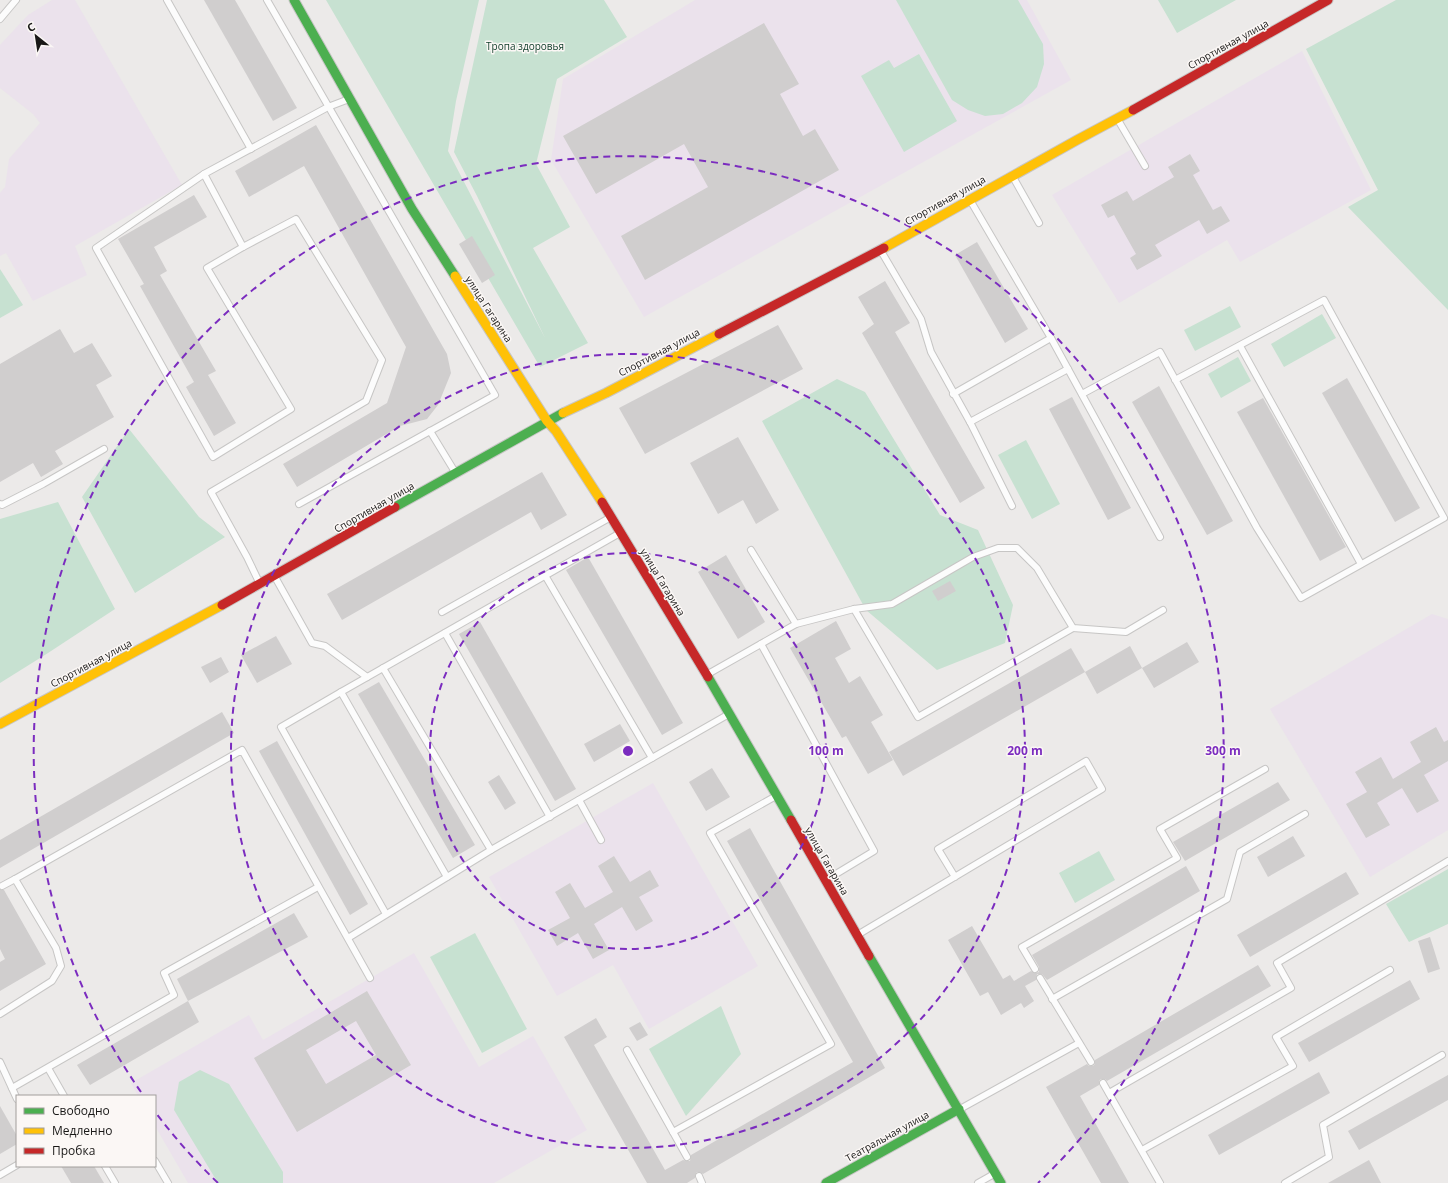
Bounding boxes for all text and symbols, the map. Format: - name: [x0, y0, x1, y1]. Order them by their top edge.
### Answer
- north arrow: [16, 16, 56, 56]
- street label: Спортивная улица: [1185, 16, 1271, 72]
- text: С: [24, 19, 38, 35]
- park label: Тропа здоровья: [486, 39, 564, 53]
- street label: Спортивная улица: [902, 172, 988, 228]
- street label: улица Гагарина: [462, 273, 516, 345]
- street label: Спортивная улица: [616, 325, 702, 379]
- street label: Спортивная улица: [331, 478, 417, 536]
- street label: улица Гагарина: [637, 546, 689, 618]
- street label: Спортивная улица: [48, 636, 134, 690]
- text: 100 m: [808, 742, 844, 759]
- text: 200 m: [1007, 742, 1043, 759]
- text: 300 m: [1205, 742, 1241, 759]
- centre of rings: [621, 744, 635, 758]
- street label: улица Гагарина: [802, 824, 852, 898]
- legend: [16, 1095, 156, 1167]
- text: Свободно: [52, 1102, 110, 1119]
- street label: Театральная улица: [843, 1107, 931, 1165]
- text: Медленно: [52, 1122, 112, 1139]
- text: Пробка: [52, 1142, 95, 1159]

